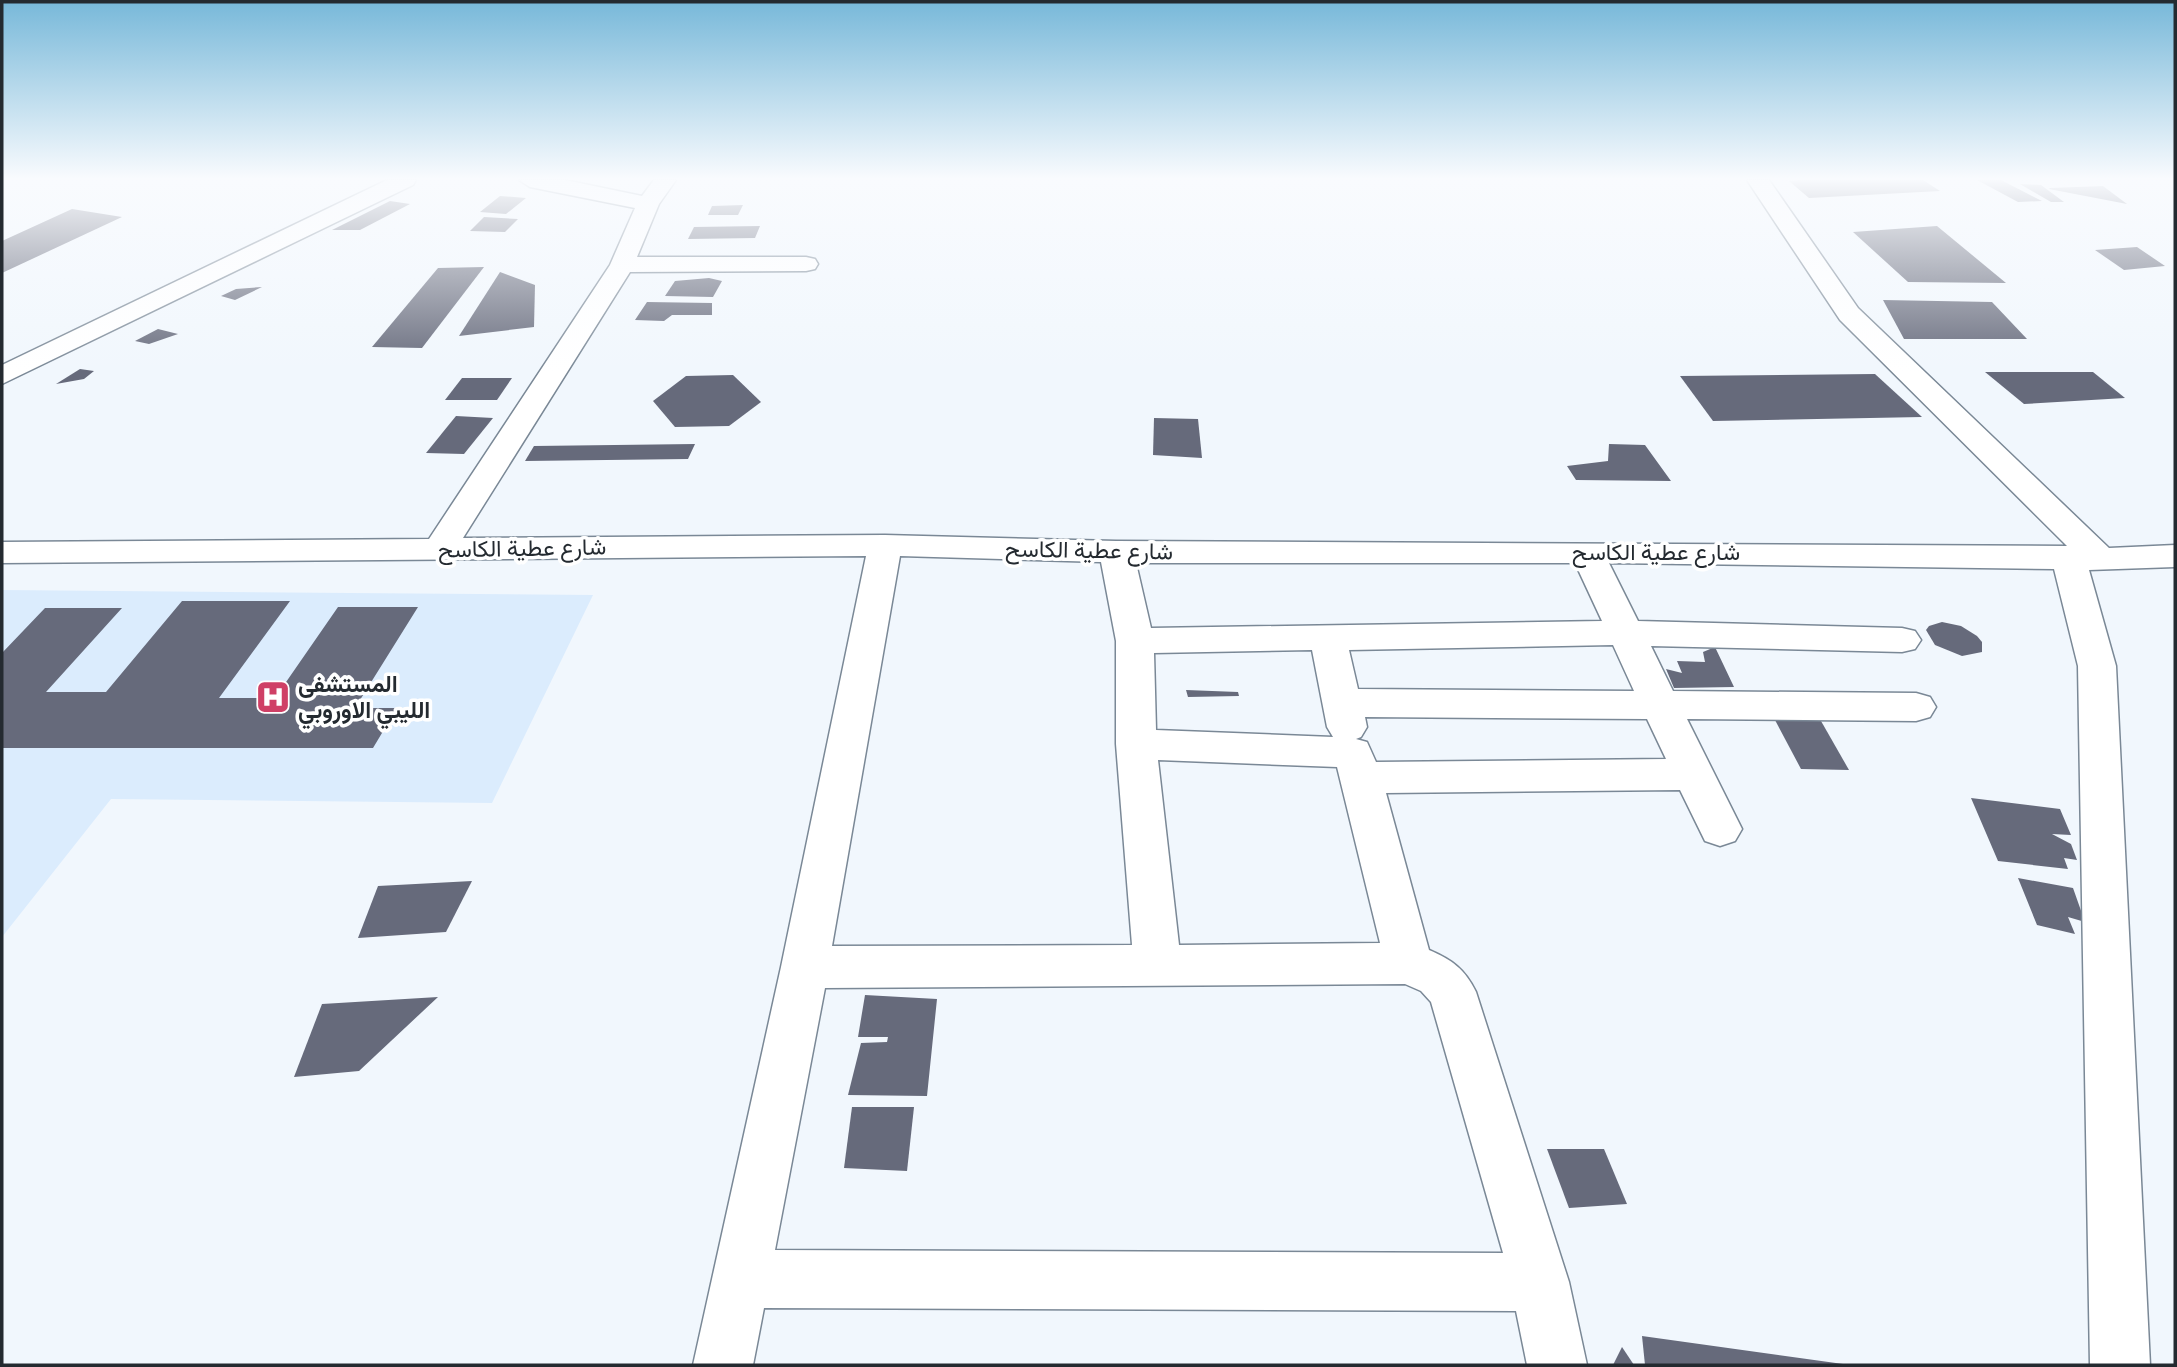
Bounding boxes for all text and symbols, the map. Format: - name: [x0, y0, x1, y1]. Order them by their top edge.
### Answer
- street label: شارع عطية الكاسح: [438, 534, 606, 565]
- street label: شارع عطية الكاسح: [1005, 536, 1173, 567]
- street label: شارع عطية الكاسح: [1572, 539, 1740, 568]
- place label: المستشفی الليبي الاوروبي: [298, 671, 430, 730]
- hospital icon: المستشفی الليبي الاوروبي: [254, 678, 292, 716]

